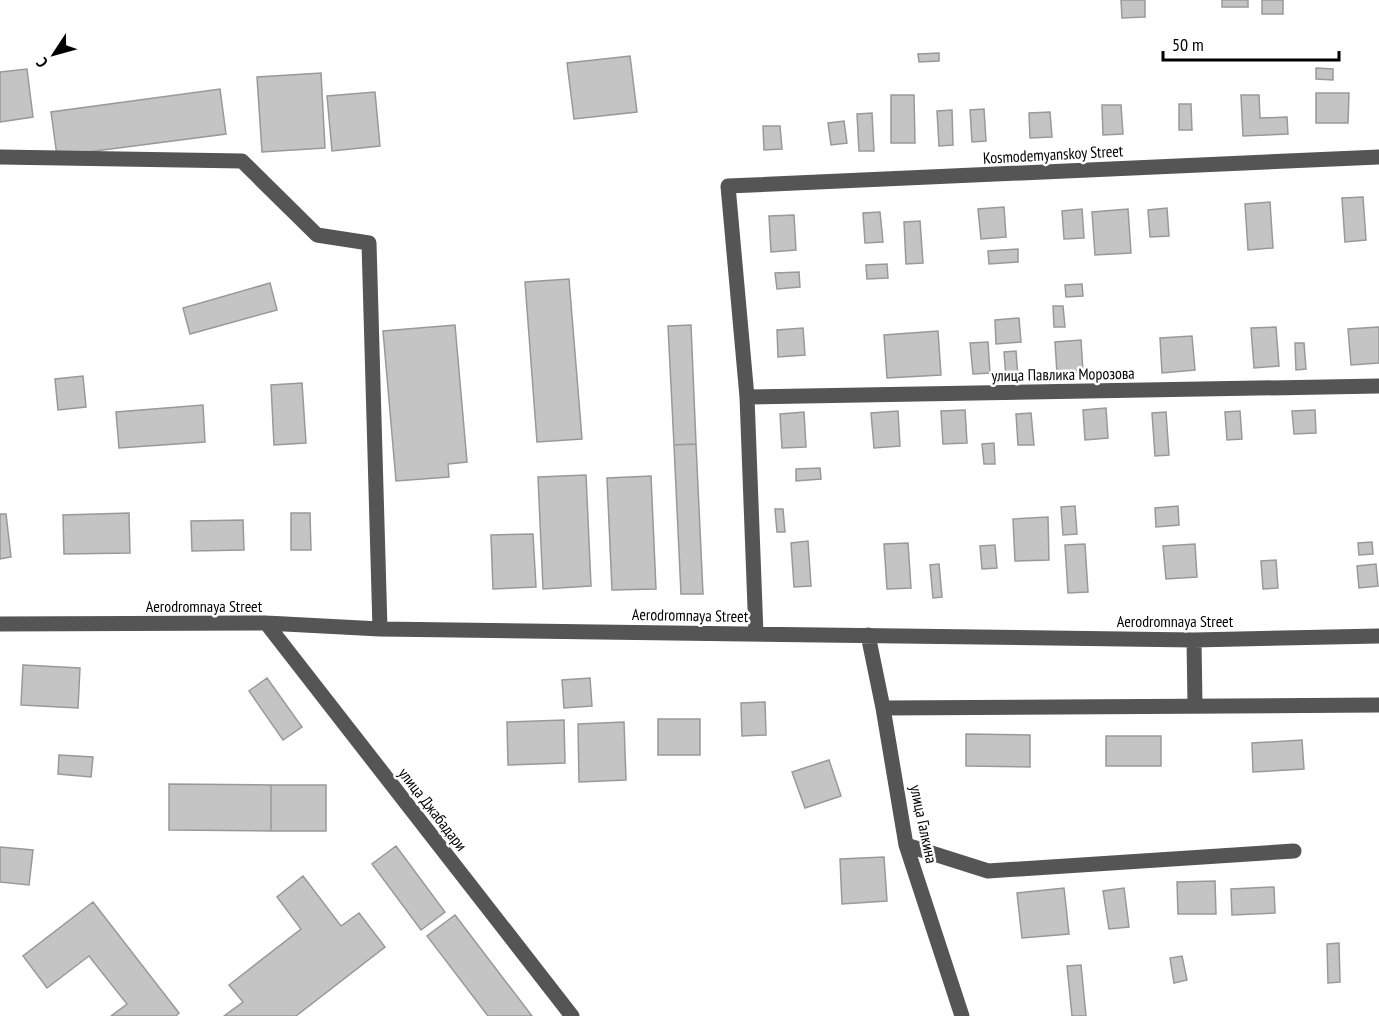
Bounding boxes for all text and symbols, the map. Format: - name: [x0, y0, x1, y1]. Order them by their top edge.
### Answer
- north arrow: [24, 24, 84, 84]
- scale bar: [1163, 24, 1338, 62]
- text: 50 m: [1172, 33, 1204, 56]
- text: С: [31, 53, 52, 72]
- street label: Kosmodemyanskoy Street: [982, 140, 1124, 168]
- street label: улица Павлика Морозова: [991, 363, 1135, 385]
- street label: Aerodromnaya Street: [146, 596, 263, 616]
- street label: Aerodromnaya Street: [632, 604, 749, 626]
- street label: Aerodromnaya Street: [1117, 611, 1234, 631]
- street label: улица Джабадари: [394, 763, 472, 855]
- street label: улица Галкина: [906, 783, 942, 865]

